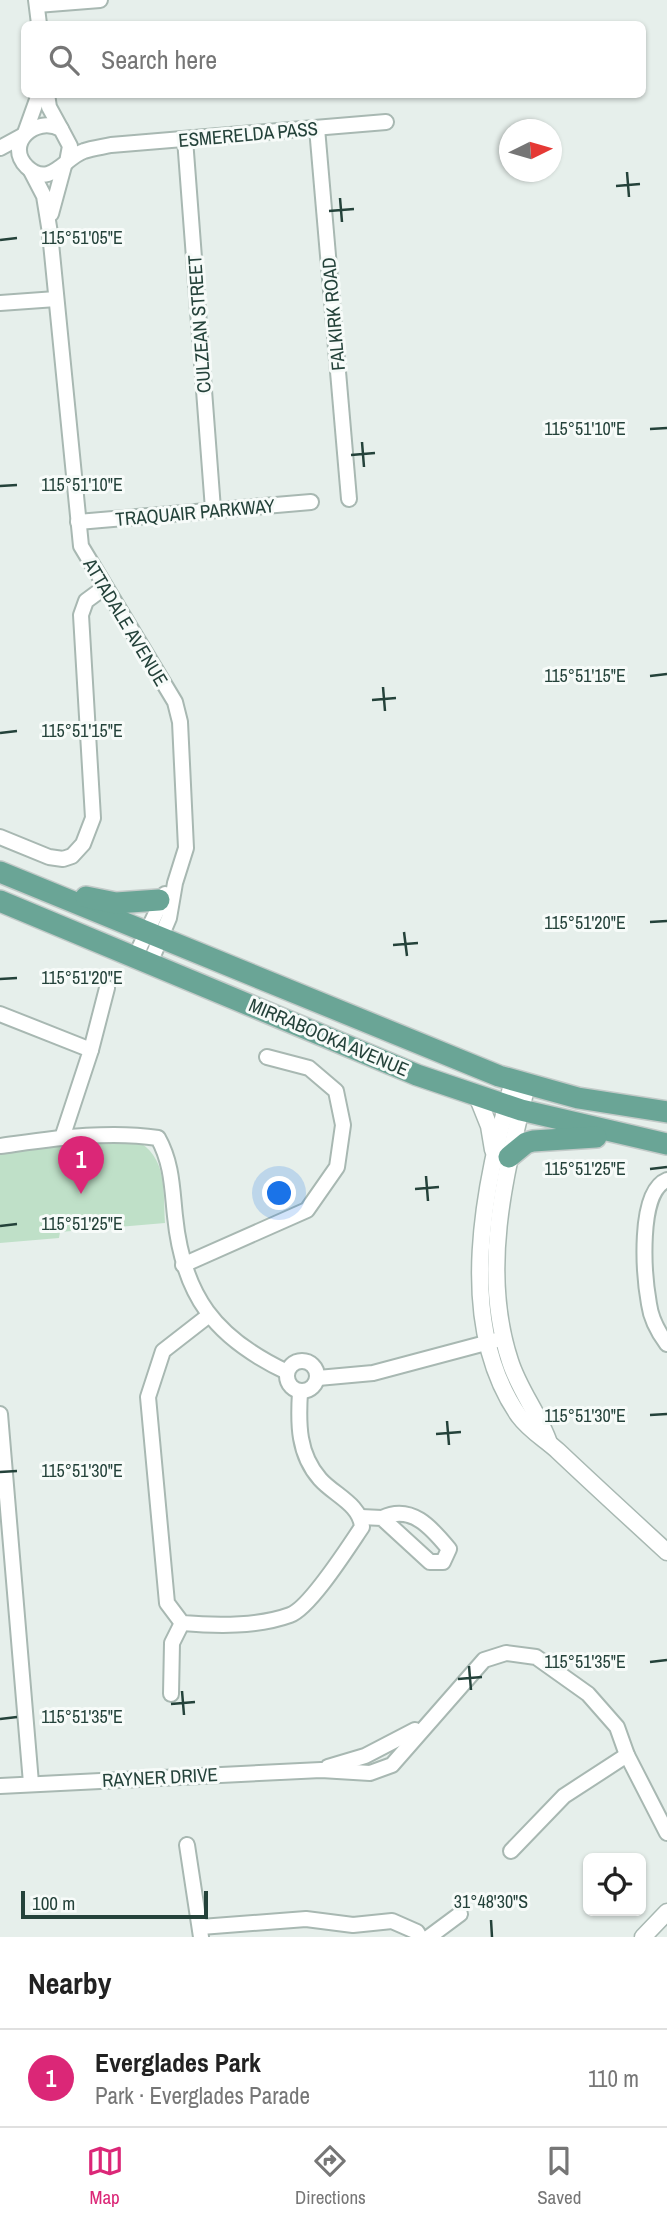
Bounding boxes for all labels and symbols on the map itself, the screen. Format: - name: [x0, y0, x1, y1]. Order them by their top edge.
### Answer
- street label: ESMERELDA PASS: [177, 115, 319, 153]
- north arrow: [499, 119, 562, 182]
- text: 115°51'05"E: [41, 225, 123, 250]
- street label: CULZEAN STREET: [181, 254, 217, 394]
- street label: FALKIRK ROAD: [315, 256, 351, 372]
- text: 115°51'10"E: [544, 416, 626, 441]
- text: 115°51'10"E: [41, 472, 123, 497]
- street label: TRAQUAIR PARKWAY: [114, 492, 276, 532]
- street label: ATTADALE AVENUE: [77, 552, 174, 691]
- text: 115°51'15"E: [544, 663, 626, 688]
- text: 115°51'15"E: [41, 718, 123, 743]
- text: 115°51'20"E: [544, 910, 626, 935]
- text: 115°51'20"E: [41, 965, 123, 990]
- street label: MIRRABOOKA AVENUE: [245, 992, 413, 1082]
- pin: 1: [58, 1136, 104, 1194]
- text: 115°51'25"E: [544, 1156, 626, 1181]
- your location: [262, 1176, 296, 1210]
- text: 115°51'25"E: [41, 1211, 123, 1236]
- text: 115°51'30"E: [544, 1403, 626, 1428]
- text: 115°51'30"E: [41, 1458, 123, 1483]
- text: 115°51'35"E: [544, 1649, 626, 1674]
- text: 115°51'35"E: [41, 1704, 123, 1729]
- street label: RAYNER DRIVE: [102, 1761, 218, 1793]
- scale bar: [21, 1888, 208, 1920]
- text: 31°48'30"S: [454, 1889, 528, 1914]

